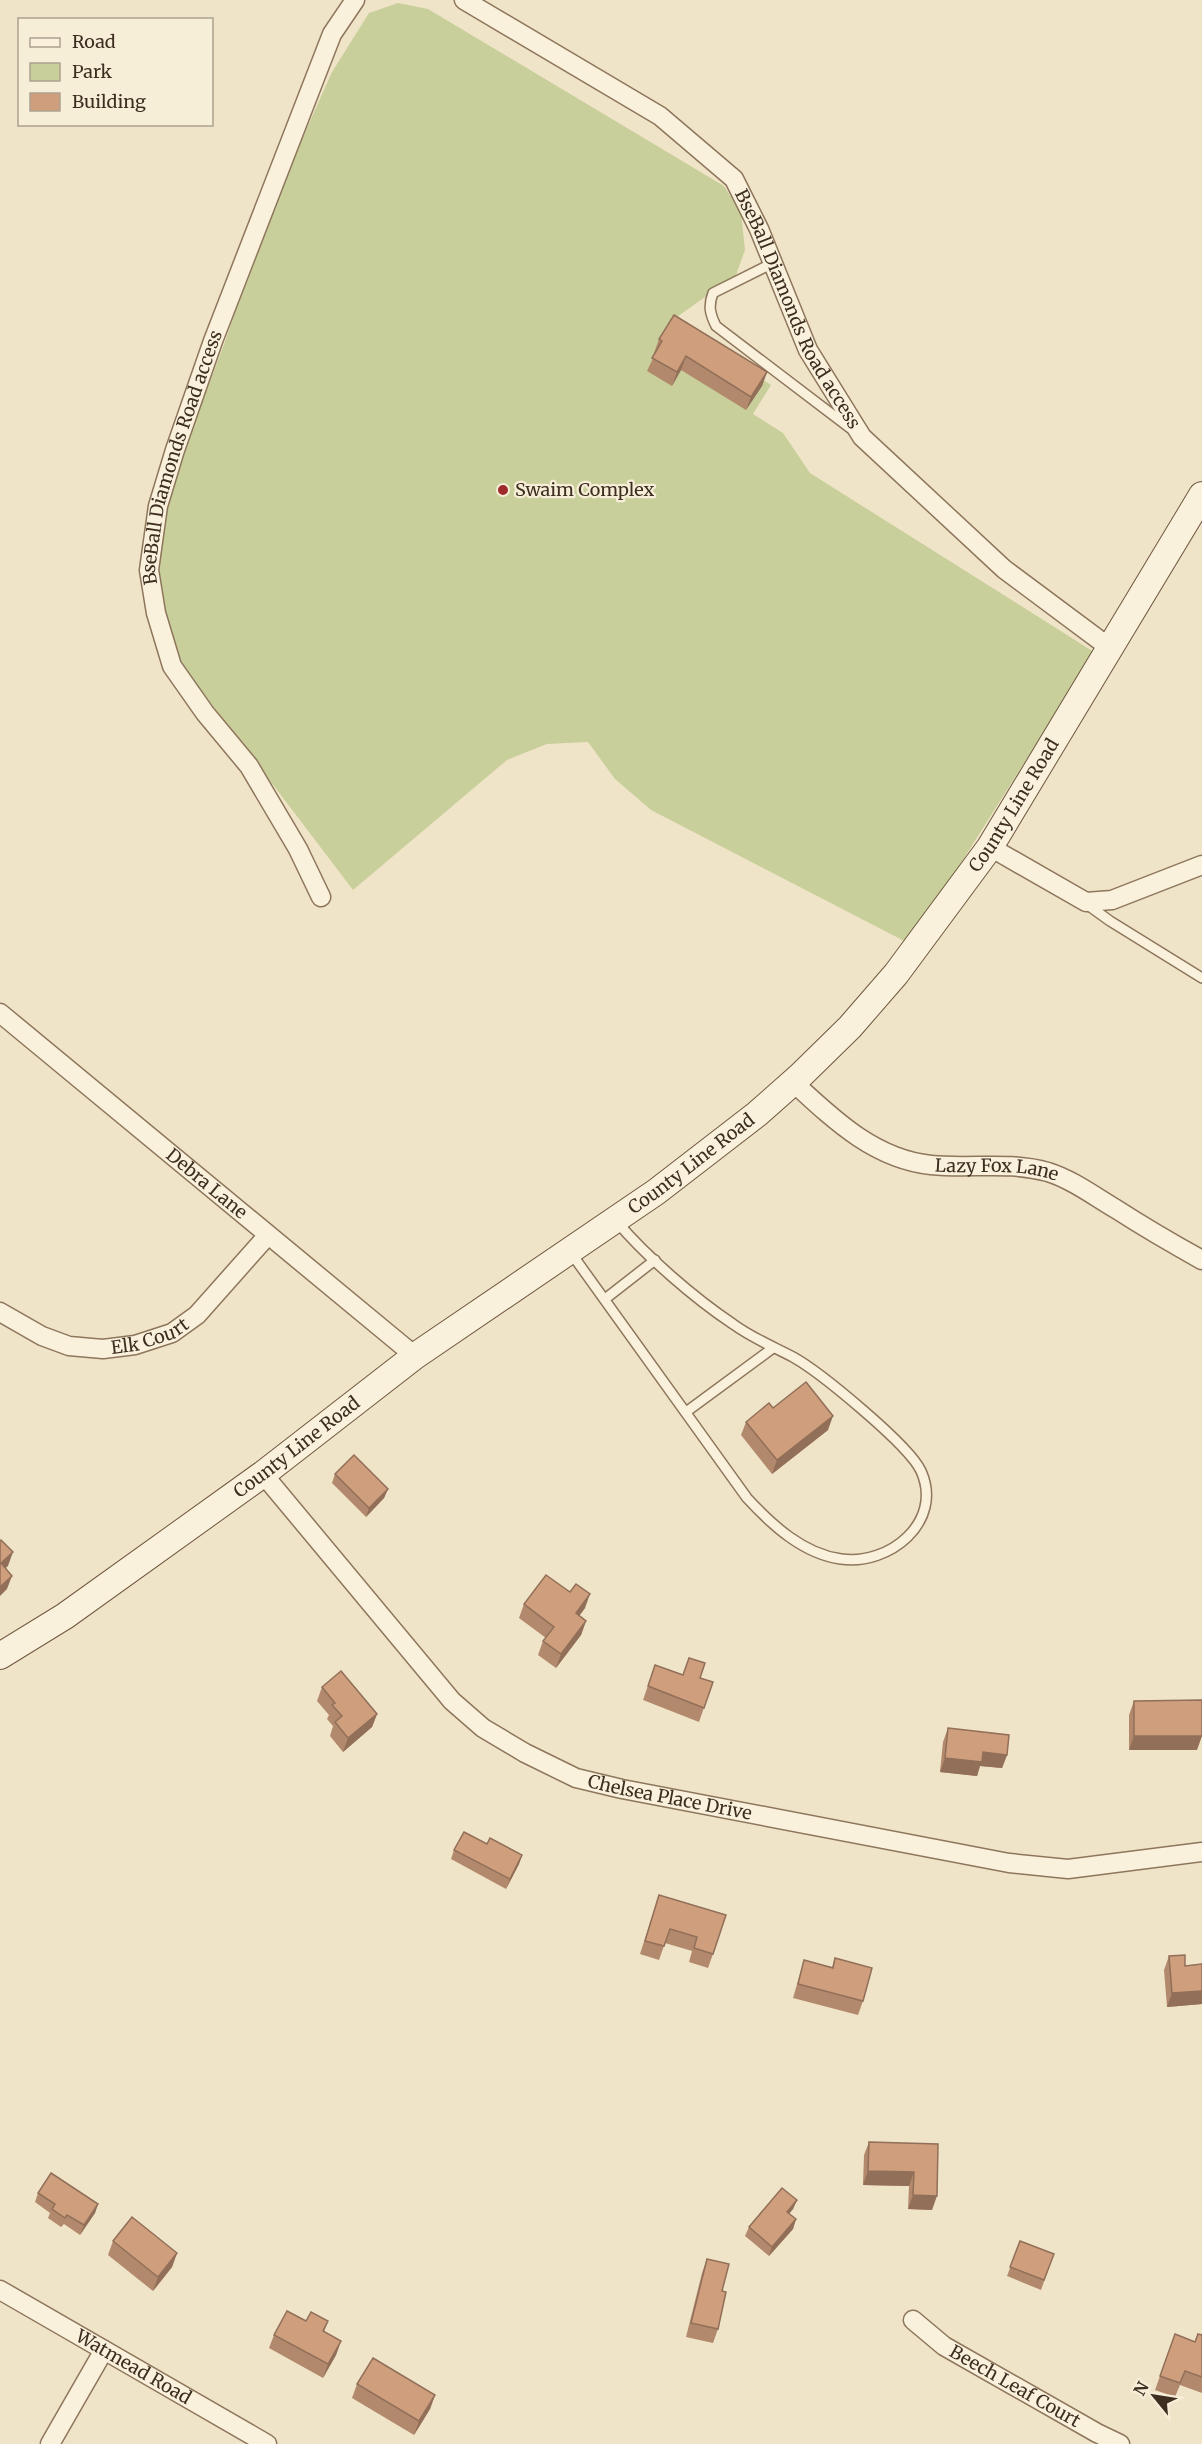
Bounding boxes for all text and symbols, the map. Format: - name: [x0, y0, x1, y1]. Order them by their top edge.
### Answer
- legend: [18, 18, 213, 126]
- text: Road: [72, 30, 116, 53]
- text: Park: [72, 60, 113, 83]
- text: Building: [72, 90, 146, 113]
- street label: BseBall Diamonds Road access: [730, 185, 866, 433]
- street label: BseBall Diamonds Road access: [137, 327, 227, 587]
- place label: Swaim Complex: [515, 478, 655, 501]
- marker: Swaim Complex: [496, 483, 510, 497]
- street label: County Line Road: [963, 734, 1064, 877]
- street label: County Line Road: [623, 1108, 759, 1219]
- street label: Debra Lane: [162, 1143, 252, 1224]
- street label: Lazy Fox Lane: [934, 1153, 1062, 1186]
- street label: Elk Court: [110, 1313, 193, 1359]
- street label: County Line Road: [229, 1391, 364, 1502]
- street label: Chelsea Place Drive: [586, 1769, 754, 1825]
- street label: Watmead Road: [71, 2324, 196, 2409]
- street label: Beech Leaf Court: [946, 2340, 1085, 2432]
- north arrow: [1124, 2366, 1184, 2426]
- text: N: [1129, 2378, 1153, 2399]

